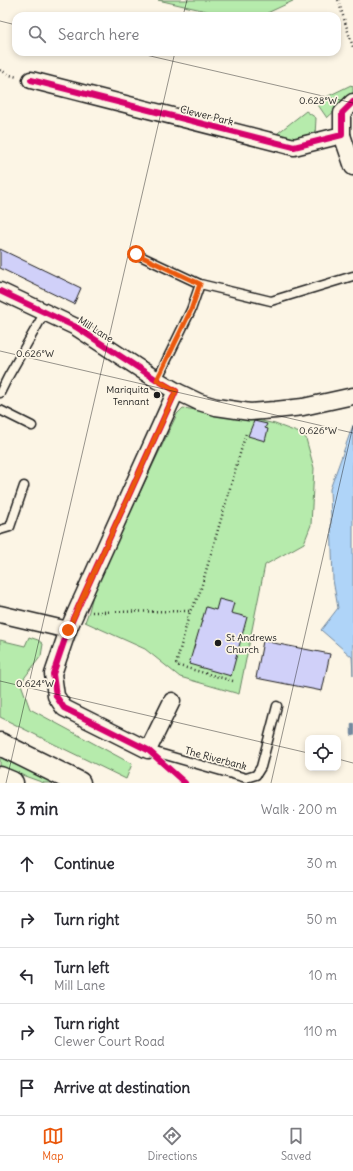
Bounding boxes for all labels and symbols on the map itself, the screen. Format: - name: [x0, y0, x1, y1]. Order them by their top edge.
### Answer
- text: 0.628°W: [299, 94, 337, 107]
- street label: Clewer Park: [179, 103, 235, 128]
- route start: [127, 245, 145, 263]
- street label: Mill Lane: [76, 313, 116, 345]
- text: 0.626°W: [16, 347, 54, 360]
- place label: Mariquita Tennant: [106, 383, 150, 408]
- marker: Mariquita Tennant: [152, 390, 162, 400]
- text: 0.626°W: [299, 424, 337, 437]
- route end: [59, 621, 77, 639]
- place label: St Andrews Church: [226, 631, 277, 656]
- marker: St Andrews Church: [213, 638, 223, 648]
- text: 0.624°W: [16, 677, 54, 690]
- street label: The Riverbank: [183, 744, 248, 773]

